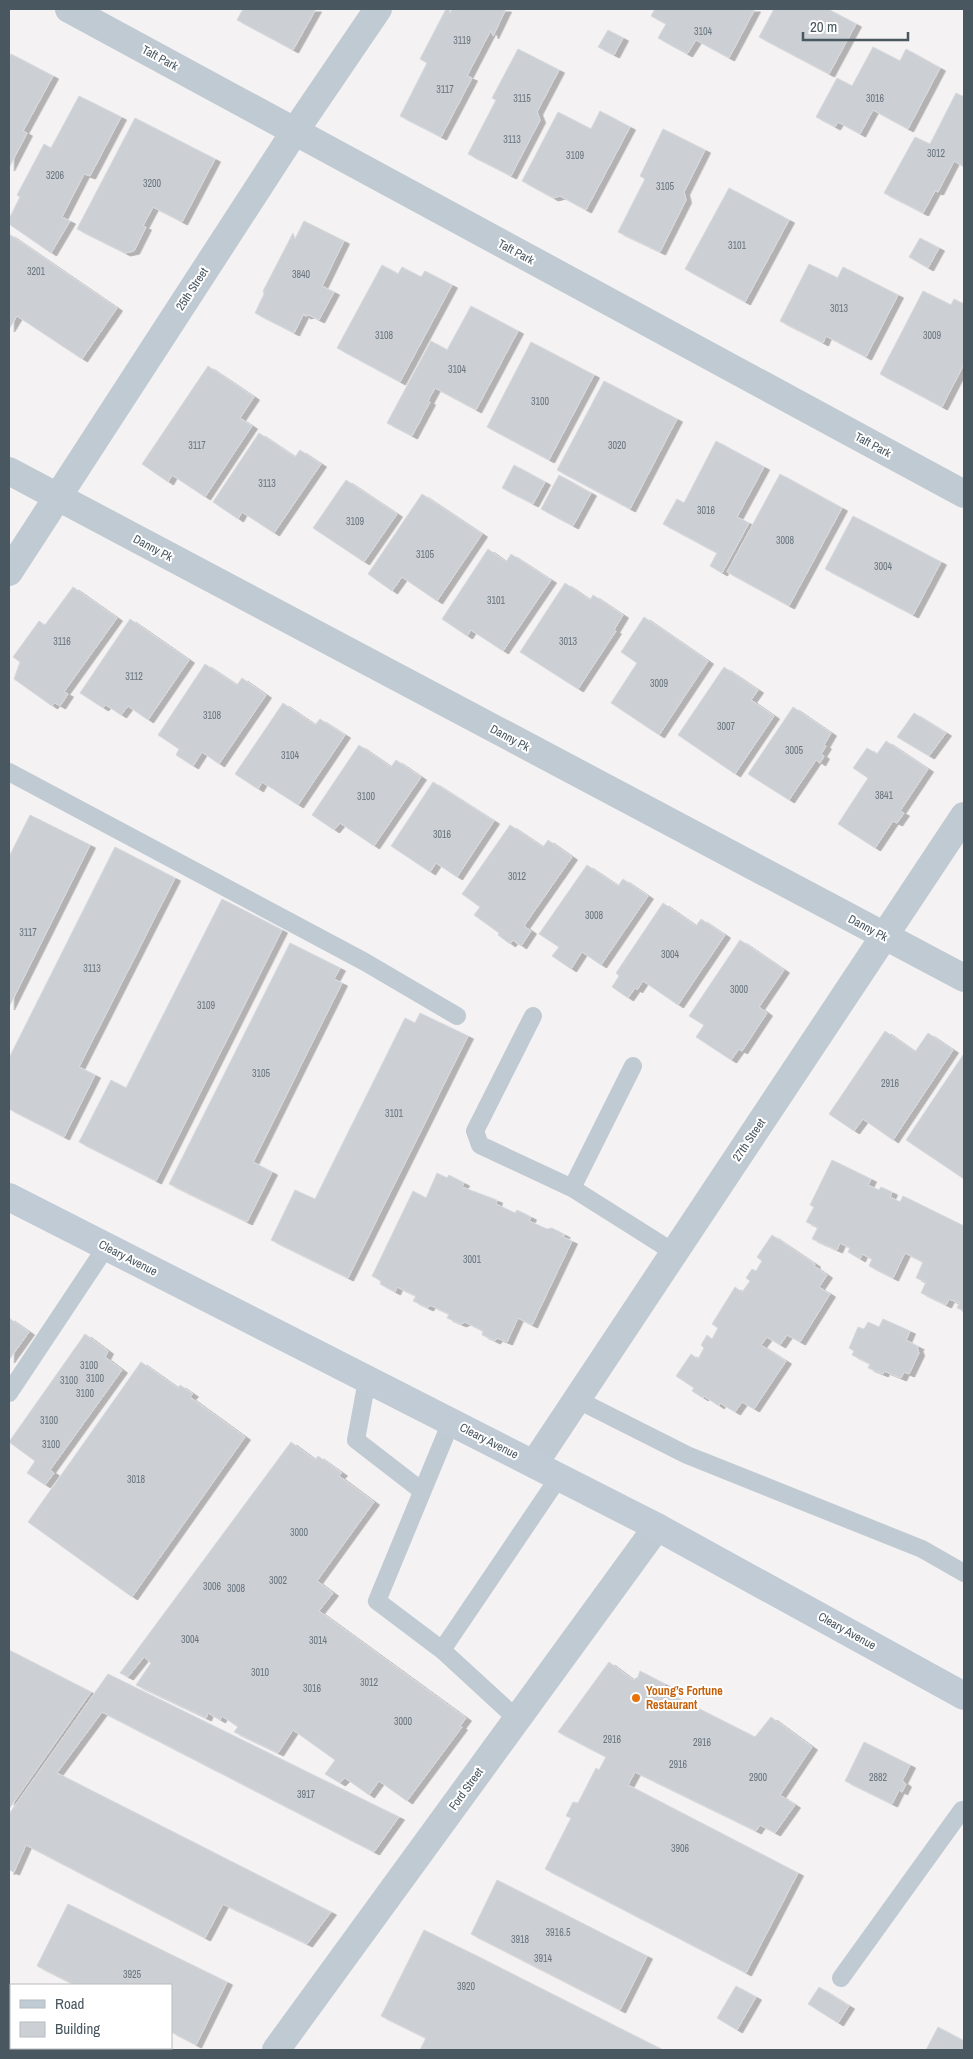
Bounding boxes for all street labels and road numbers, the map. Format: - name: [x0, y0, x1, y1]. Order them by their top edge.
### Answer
- street label: Taft Park: [139, 42, 181, 74]
- street label: Taft Park: [495, 236, 537, 268]
- street label: 25th Street: [172, 264, 212, 314]
- street label: Taft Park: [852, 429, 894, 461]
- street label: Danny Pk: [130, 531, 176, 565]
- street label: Danny Pk: [487, 721, 533, 755]
- street label: Danny Pk: [845, 911, 891, 945]
- street label: 27th Street: [729, 1115, 769, 1164]
- street label: Cleary Avenue: [96, 1236, 160, 1280]
- street label: Cleary Avenue: [457, 1419, 521, 1463]
- street label: Cleary Avenue: [815, 1609, 879, 1653]
- street label: Ford Street: [445, 1764, 487, 1813]

